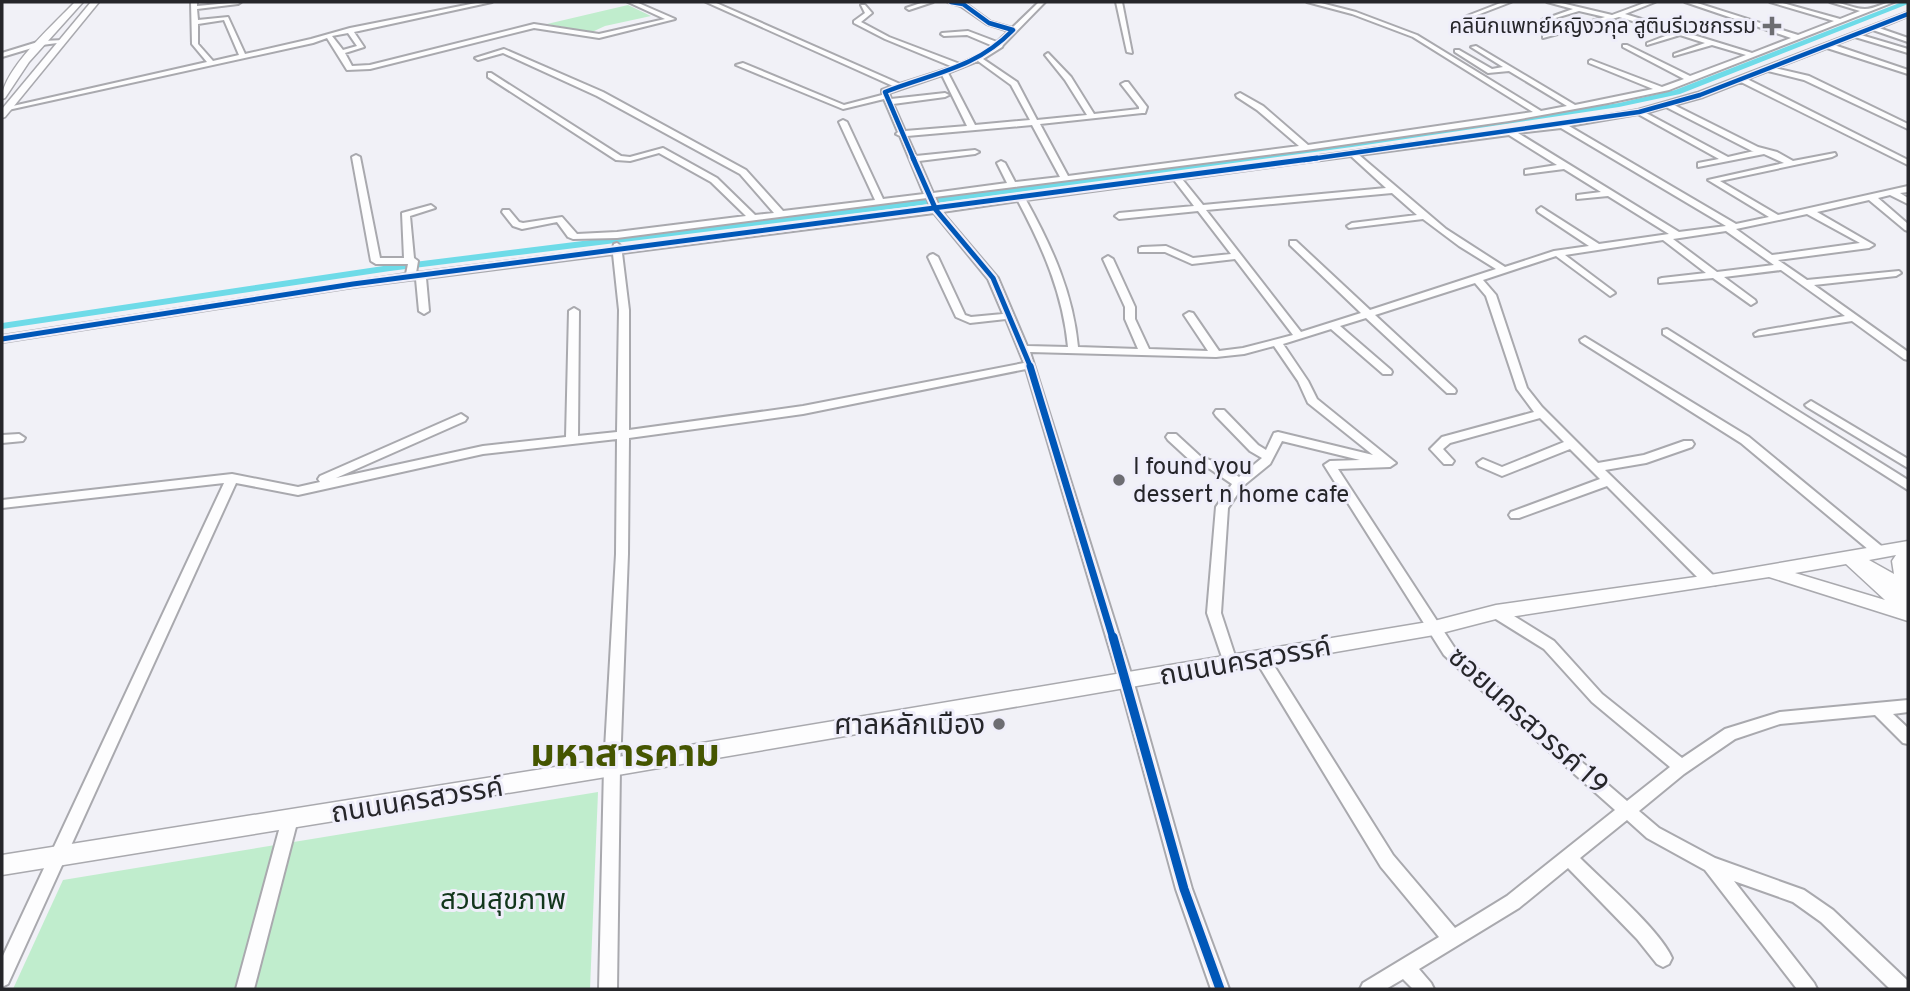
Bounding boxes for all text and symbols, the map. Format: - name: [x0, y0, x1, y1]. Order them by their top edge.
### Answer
- place label: คลินิกแพทย์หญิงวกุล สูตินรีเวชกรรม: [1449, 14, 1756, 41]
- marker: คลินิกแพทย์หญิงวกุล สูตินรีเวชกรรม: [1762, 16, 1782, 36]
- place label: I found you dessert n home cafe: [1133, 453, 1349, 511]
- marker: I found you dessert n home cafe: [1111, 472, 1127, 488]
- street label: ถนนนครสวรรค์: [1157, 630, 1334, 696]
- street label: ซอยนครสวรรค์ 19: [1439, 640, 1615, 804]
- place label: ศาลหลักเมือง: [834, 709, 985, 745]
- marker: ศาลหลักเมือง: [991, 716, 1007, 732]
- district label: มหาสารคาม: [530, 732, 720, 781]
- street label: ถนนนครสวรรค์: [329, 771, 506, 833]
- park label: สวนสุขภาพ: [440, 884, 566, 920]

